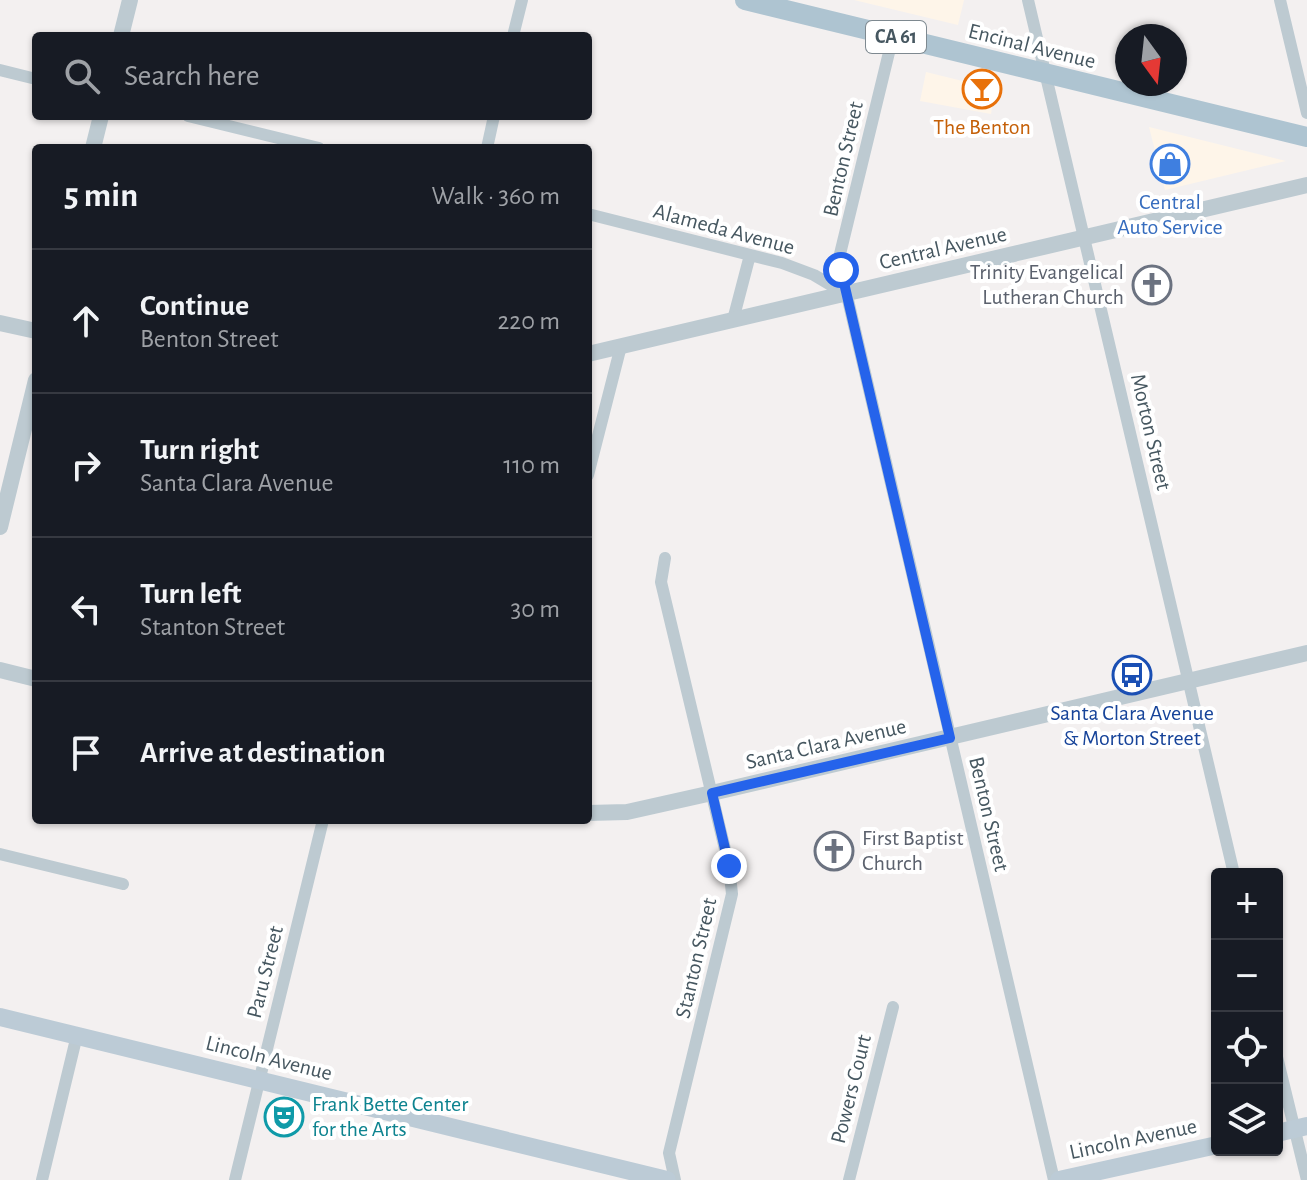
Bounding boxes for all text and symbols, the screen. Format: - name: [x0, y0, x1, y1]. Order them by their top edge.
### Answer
- street label: Encinal Avenue: [966, 20, 1098, 72]
- road number: CA 61: [866, 21, 926, 53]
- north arrow: [1115, 24, 1187, 96]
- search box: [32, 32, 592, 120]
- icon: search: [60, 54, 104, 98]
- text: Search here: [124, 61, 260, 91]
- bar icon: The Benton: [961, 68, 1003, 110]
- street label: Benton Street: [819, 99, 867, 219]
- place label: The Benton: [933, 116, 1031, 138]
- shop icon: Central Auto Service: [1149, 143, 1191, 185]
- text: 5 min: [64, 179, 138, 213]
- text: Walk · 360 m: [432, 183, 560, 209]
- place label: Central Auto Service: [1117, 191, 1223, 238]
- street label: Alameda Avenue: [651, 200, 797, 258]
- street label: Central Avenue: [877, 223, 1009, 273]
- route start: [823, 252, 859, 288]
- place label: Trinity Evangelical Lutheran Church: [970, 261, 1124, 308]
- church icon: Trinity Evangelical Lutheran Church: [1131, 264, 1173, 306]
- text: Continue: [140, 291, 249, 321]
- icon: ahead: [64, 299, 108, 343]
- text: 220 m: [498, 308, 560, 334]
- text: Benton Street: [140, 326, 278, 352]
- street label: Morton Street: [1127, 372, 1175, 492]
- text: Turn right: [140, 435, 259, 465]
- icon: right: [64, 443, 108, 487]
- text: 110 m: [503, 452, 560, 478]
- text: Santa Clara Avenue: [140, 470, 333, 496]
- text: Turn left: [140, 579, 241, 609]
- icon: left: [64, 587, 108, 631]
- text: 30 m: [510, 596, 560, 622]
- text: Stanton Street: [140, 614, 285, 640]
- bus stop icon: Santa Clara Avenue & Morton Street: [1111, 654, 1153, 696]
- place label: Santa Clara Avenue & Morton Street: [1050, 702, 1214, 749]
- street label: Santa Clara Avenue: [744, 715, 908, 773]
- icon: arrive: [64, 731, 108, 775]
- text: Arrive at destination: [140, 738, 386, 768]
- street label: Benton Street: [965, 754, 1013, 874]
- place label: First Baptist Church: [862, 827, 963, 874]
- church icon: First Baptist Church: [813, 830, 855, 872]
- route end: [711, 848, 747, 884]
- map controls: [1211, 868, 1283, 1156]
- button: +: [1211, 868, 1283, 940]
- street label: Stanton Street: [671, 896, 721, 1020]
- street label: Paru Street: [243, 923, 287, 1021]
- button: −: [1211, 940, 1283, 1012]
- button: locate: [1211, 1012, 1283, 1084]
- street label: Lincoln Avenue: [203, 1032, 335, 1084]
- street label: Powers Court: [827, 1032, 875, 1146]
- button: layers: [1211, 1084, 1283, 1156]
- place label: Frank Bette Center for the Arts: [312, 1093, 468, 1140]
- theatre icon: Frank Bette Center for the Arts: [263, 1096, 305, 1138]
- street label: Lincoln Avenue: [1067, 1115, 1199, 1163]

